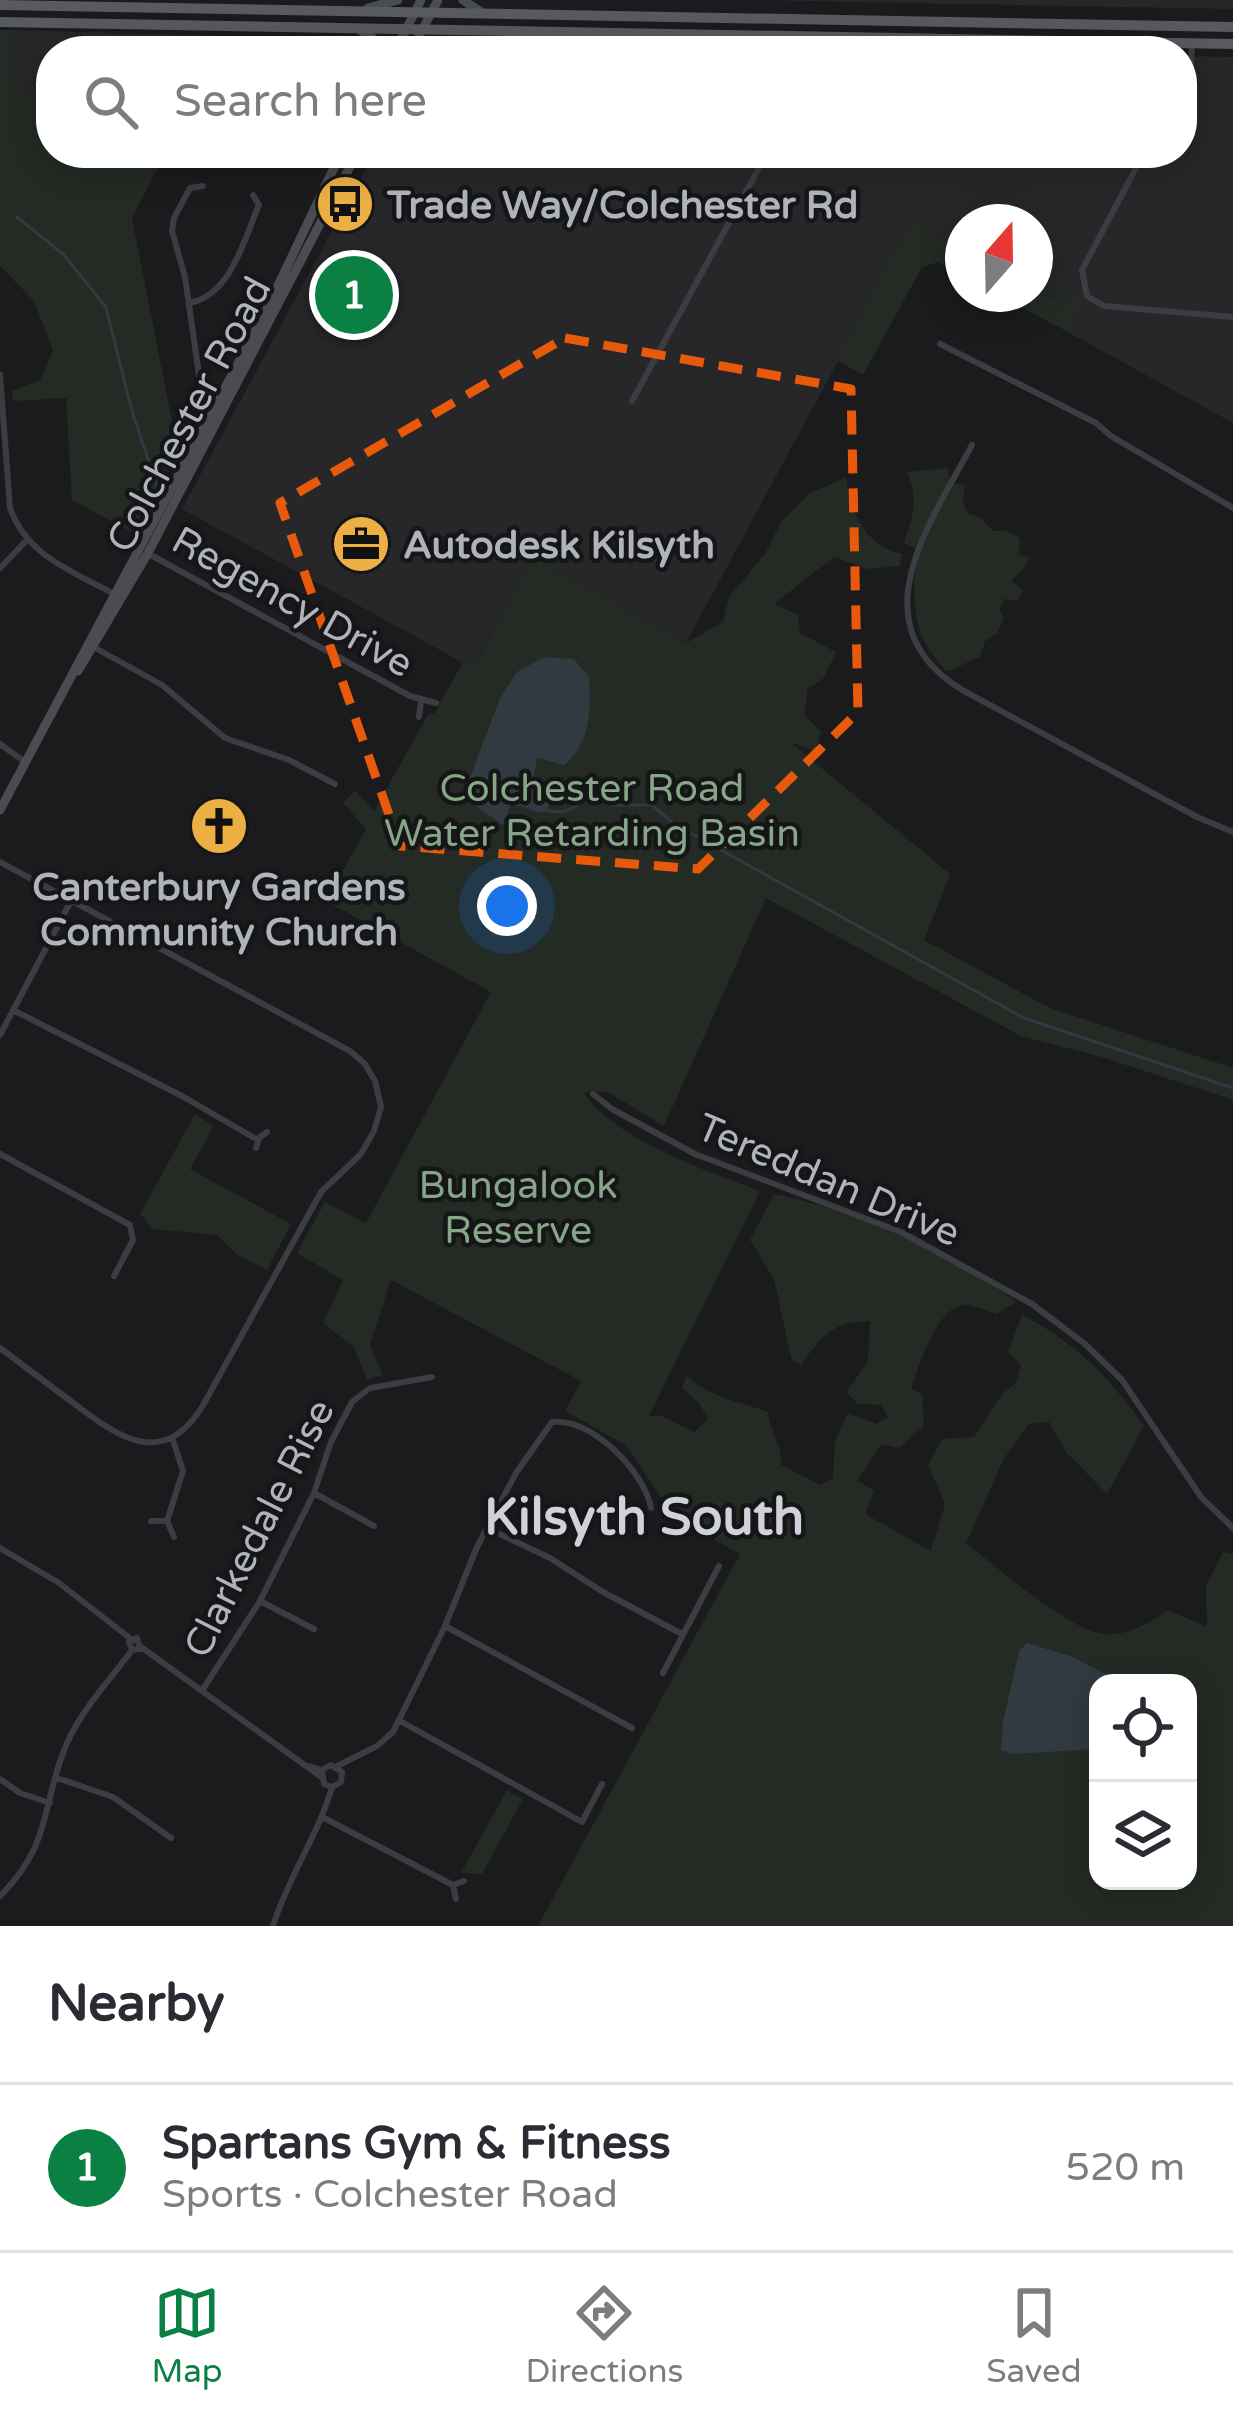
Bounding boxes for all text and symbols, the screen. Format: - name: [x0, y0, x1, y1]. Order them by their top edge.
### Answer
- search box: [36, 36, 1197, 168]
- icon: search: [78, 69, 144, 135]
- text: Search here: [174, 75, 427, 129]
- bus stop icon: Trade Way/Colchester Rd: [314, 173, 376, 235]
- place label: Trade Way/Colchester Rd: [386, 182, 858, 229]
- north arrow: [945, 204, 1053, 312]
- pin: 1: [315, 250, 393, 340]
- street label: Colchester Road: [97, 269, 282, 560]
- office icon: Autodesk Kilsyth: [330, 513, 392, 575]
- street label: Regency Drive: [164, 517, 421, 688]
- place label: Autodesk Kilsyth: [403, 522, 715, 569]
- park label: Colchester Road Water Retarding Basin: [384, 765, 800, 857]
- church icon: Canterbury Gardens Community Church: [188, 795, 250, 857]
- place label: Canterbury Gardens Community Church: [32, 864, 406, 956]
- your location: [477, 876, 537, 936]
- street label: Tereddan Drive: [690, 1104, 967, 1257]
- park label: Bungalook Reserve: [418, 1162, 618, 1254]
- street label: Clarkedale Rise: [174, 1392, 345, 1666]
- district label: Kilsyth South: [484, 1487, 804, 1549]
- map controls: [1089, 1674, 1197, 1890]
- button: locate: [1089, 1674, 1197, 1782]
- button: layers: [1089, 1782, 1197, 1890]
- text: Nearby: [48, 1973, 225, 2035]
- text: Spartans Gym & Fitness: [162, 2117, 671, 2171]
- text: 1: [75, 2144, 99, 2191]
- text: 520 m: [1066, 2144, 1185, 2191]
- text: Sports · Colchester Road: [162, 2171, 618, 2218]
- tab: Map: [151, 2280, 223, 2391]
- tab: Directions: [525, 2280, 683, 2391]
- tab: Saved: [986, 2280, 1082, 2391]

